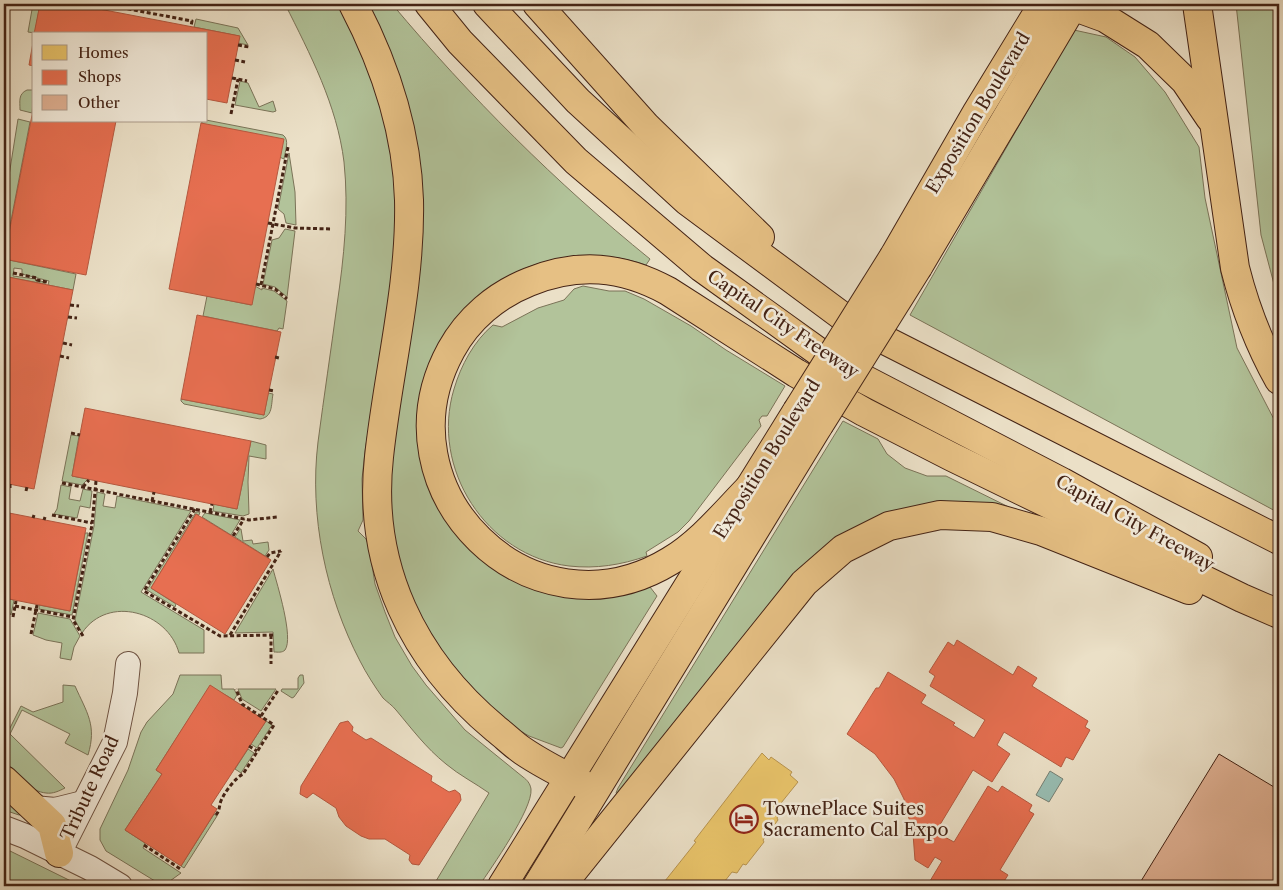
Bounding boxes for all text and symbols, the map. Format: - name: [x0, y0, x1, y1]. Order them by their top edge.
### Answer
- street label: Exposition Boulevard: [921, 28, 1035, 198]
- legend: [32, 32, 208, 122]
- text: Homes: [78, 43, 129, 62]
- text: Shops: [78, 67, 121, 86]
- text: Other: [78, 93, 121, 112]
- street label: Capital City Freeway: [703, 265, 864, 384]
- street label: Exposition Boulevard: [709, 375, 825, 543]
- street label: Capital City Freeway: [1052, 470, 1219, 576]
- street label: Tribute Road: [56, 732, 124, 844]
- place label: TownePlace Suites Sacramento Cal Expo: [763, 798, 948, 841]
- hotel icon: TownePlace Suites Sacramento Cal Expo: [729, 804, 759, 834]

